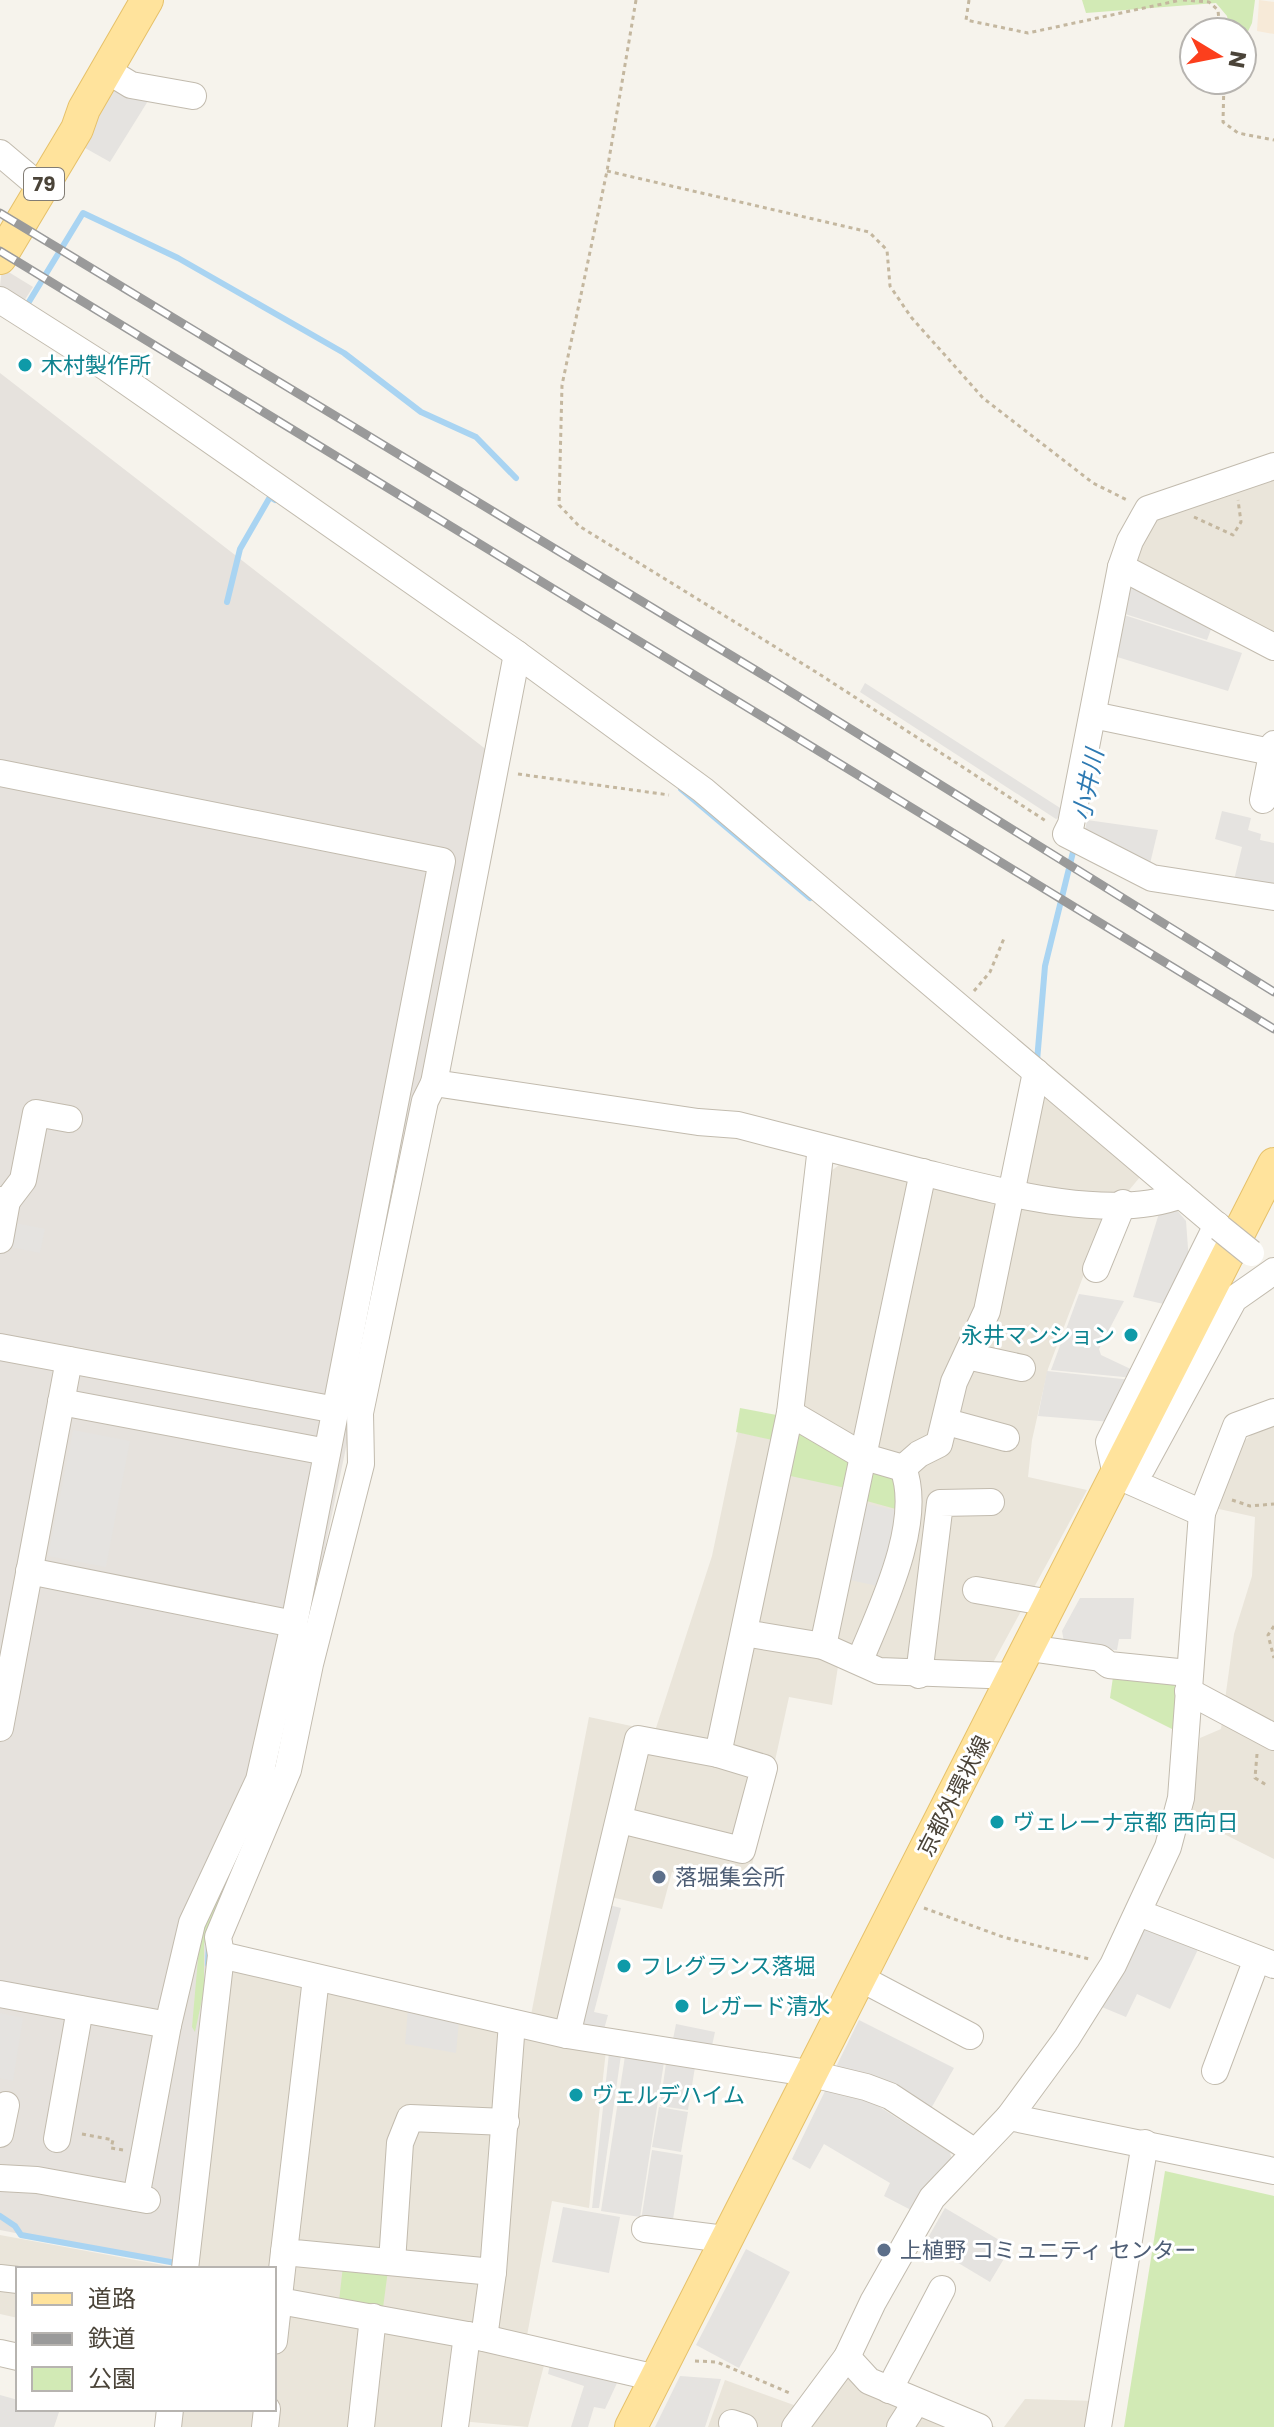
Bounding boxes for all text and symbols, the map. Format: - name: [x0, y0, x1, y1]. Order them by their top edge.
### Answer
- north arrow: [1178, 16, 1258, 96]
- text: N: [1221, 49, 1254, 70]
- road number: 79: [24, 168, 64, 200]
- place label: 木村製作所: [41, 350, 151, 381]
- marker: 木村製作所: [16, 356, 34, 374]
- water label: 小井川: [1065, 744, 1112, 823]
- place label: 永井マンション: [961, 1320, 1115, 1351]
- marker: 永井マンション: [1122, 1326, 1140, 1344]
- street label: 京都外環状線: [910, 1730, 998, 1862]
- place label: ヴェレーナ京都 西向日: [1013, 1807, 1239, 1838]
- marker: ヴェレーナ京都 西向日: [988, 1813, 1006, 1831]
- place label: 落堀集会所: [675, 1862, 785, 1893]
- marker: 落堀集会所: [650, 1868, 668, 1886]
- place label: フレグランス落堀: [640, 1951, 816, 1982]
- marker: フレグランス落堀: [615, 1957, 633, 1975]
- place label: レガード清水: [698, 1991, 830, 2022]
- marker: レガード清水: [673, 1997, 691, 2015]
- place label: ヴェルデハイム: [592, 2080, 745, 2111]
- marker: ヴェルデハイム: [567, 2086, 585, 2104]
- place label: 上植野 コミュニティ センター: [900, 2235, 1196, 2266]
- marker: 上植野 コミュニティ センター: [875, 2241, 893, 2259]
- legend: [16, 2267, 276, 2411]
- text: 道路: [88, 2282, 136, 2315]
- text: 鉄道: [88, 2322, 136, 2355]
- text: 公園: [88, 2362, 136, 2395]

